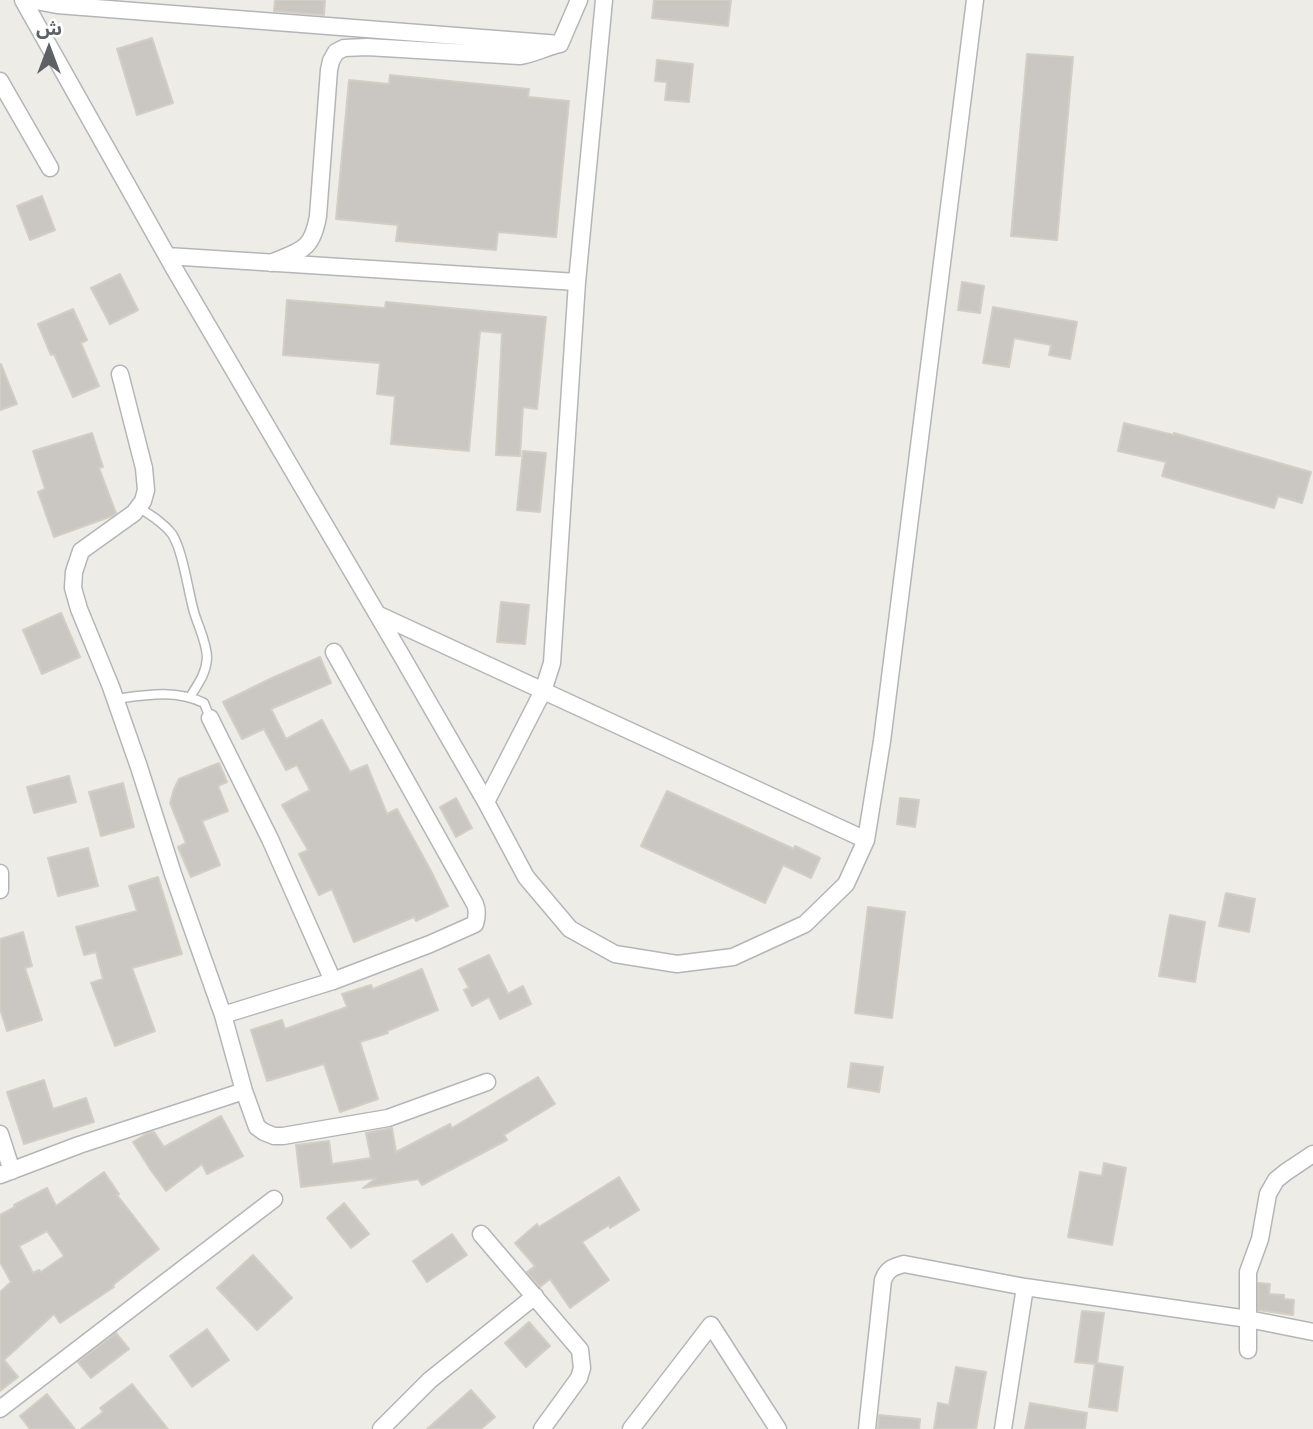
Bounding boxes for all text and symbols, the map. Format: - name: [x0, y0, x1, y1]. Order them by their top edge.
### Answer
- north arrow: [14, 14, 84, 84]
- text: ش: [36, 16, 62, 40]

